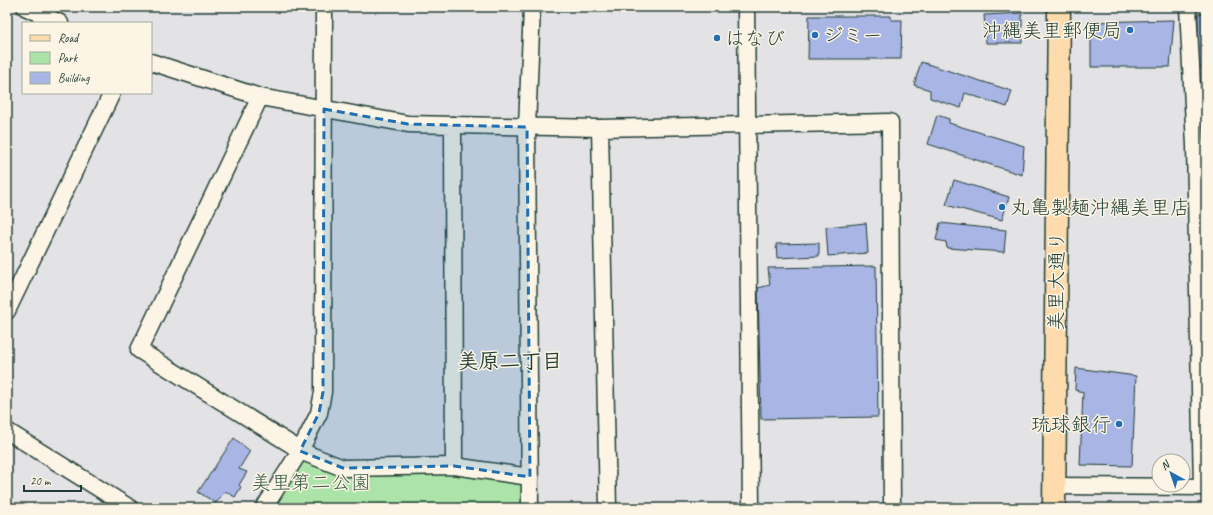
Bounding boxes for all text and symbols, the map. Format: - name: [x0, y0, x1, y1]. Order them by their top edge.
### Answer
- place label: 沖縄美里郵便局: [982, 18, 1122, 43]
- legend: [22, 22, 152, 94]
- place label: ジミー: [823, 23, 883, 48]
- marker: 沖縄美里郵便局: [1125, 25, 1135, 35]
- place label: はなび: [725, 26, 785, 51]
- text: Road: [58, 30, 80, 46]
- marker: ジミー: [810, 30, 820, 40]
- marker: はなび: [712, 33, 722, 43]
- text: Park: [58, 50, 79, 66]
- text: Building: [58, 70, 90, 86]
- place label: 丸亀製麺沖縄美里店: [1010, 195, 1190, 220]
- marker: 丸亀製麺沖縄美里店: [997, 202, 1007, 212]
- street label: 美里大通り: [1043, 231, 1070, 331]
- district label: 美原二丁目: [458, 348, 563, 374]
- place label: 琉球銀行: [1031, 412, 1111, 437]
- marker: 琉球銀行: [1114, 419, 1124, 429]
- north arrow: [1151, 453, 1191, 493]
- text: N: [1157, 456, 1173, 473]
- scale bar: [24, 467, 81, 493]
- park label: 美里第二公園: [251, 470, 371, 495]
- text: 20 m: [30, 473, 52, 489]

